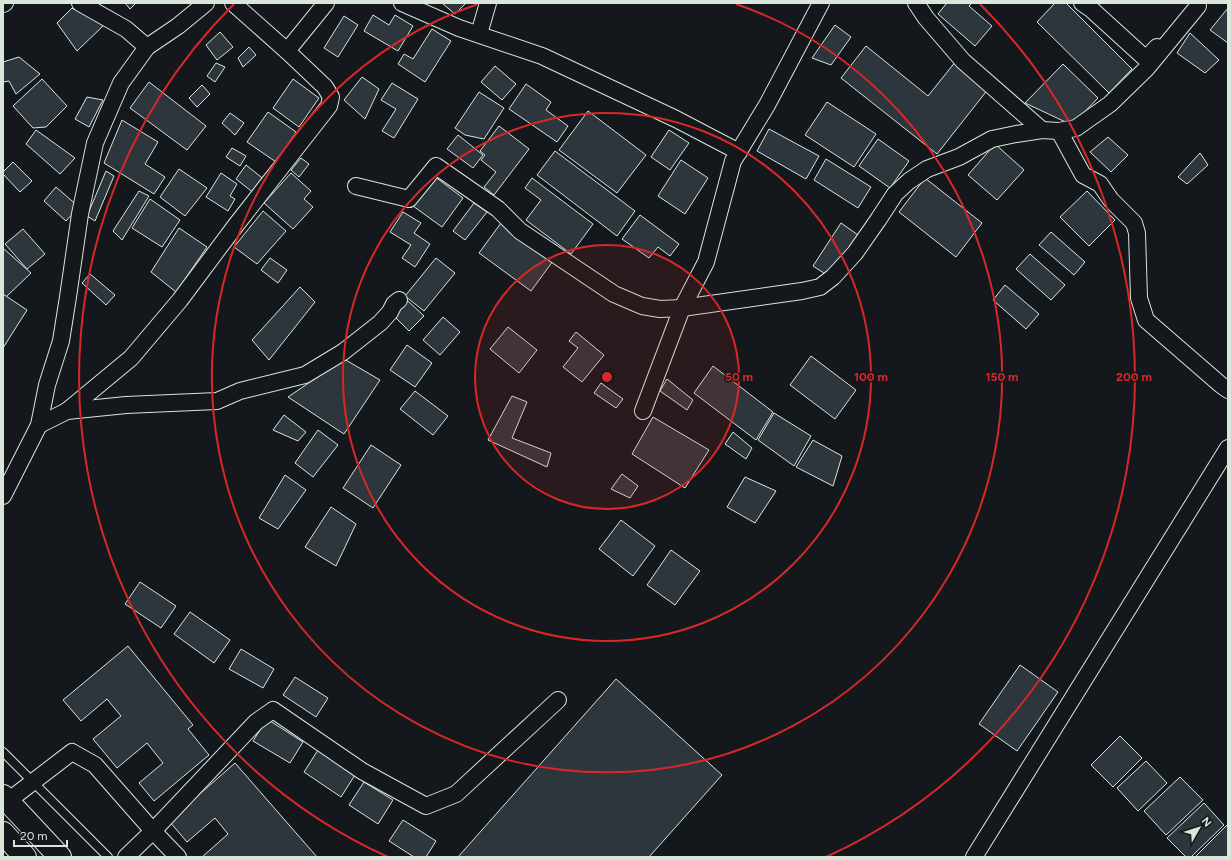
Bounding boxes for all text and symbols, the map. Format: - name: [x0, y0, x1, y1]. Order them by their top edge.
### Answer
- centre of rings: [600, 370, 614, 384]
- text: 50 m: [725, 370, 753, 384]
- text: 100 m: [854, 370, 888, 384]
- text: 150 m: [985, 370, 1019, 384]
- text: 200 m: [1116, 370, 1152, 384]
- north arrow: [1179, 808, 1219, 848]
- text: N: [1199, 815, 1214, 829]
- scale bar: [14, 822, 67, 848]
- text: 20 m: [20, 829, 48, 843]

